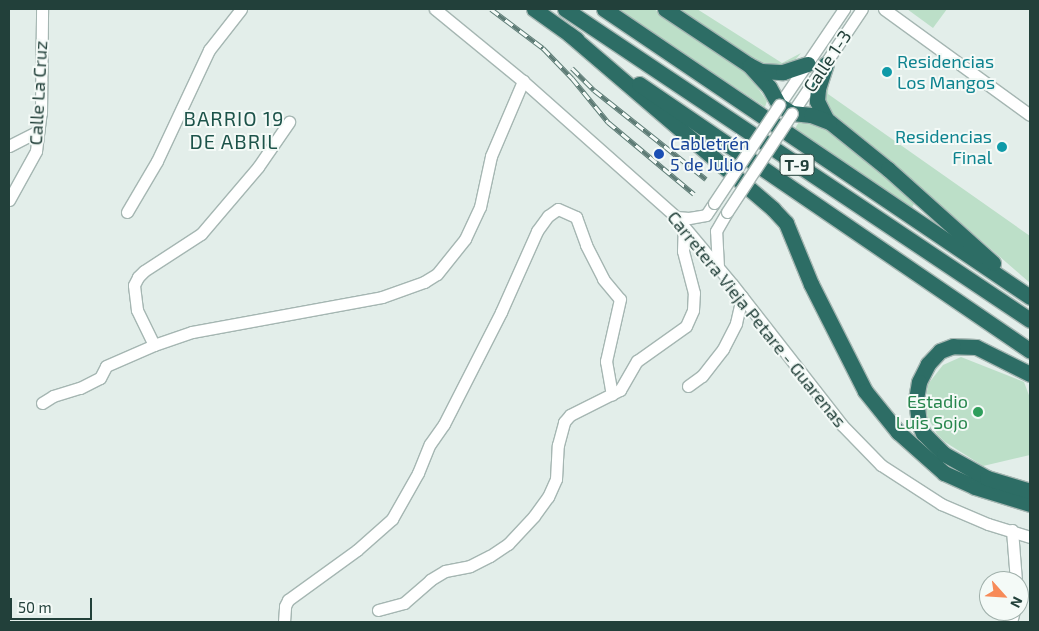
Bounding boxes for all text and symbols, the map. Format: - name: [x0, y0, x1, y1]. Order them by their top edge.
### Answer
- street label: Calle 1-3: [799, 26, 855, 96]
- street label: Calle La Cruz: [24, 40, 52, 146]
- place label: Residencias Los Mangos: [897, 51, 995, 94]
- marker: Residencias Los Mangos: [881, 66, 893, 78]
- district label: BARRIO 19 DE ABRIL: [182, 107, 286, 154]
- place label: Residencias Final: [895, 126, 992, 168]
- place label: Cabletrén 5 de Julio: [670, 133, 749, 176]
- marker: Residencias Final: [996, 141, 1008, 153]
- marker: Cabletrén 5 de Julio: [652, 147, 666, 161]
- road number: T-9: [780, 152, 814, 178]
- street label: Carretera Vieja Petare - Guarenas: [663, 206, 851, 432]
- place label: Estadio Luis Sojo: [896, 391, 968, 434]
- marker: Estadio Luis Sojo: [972, 406, 984, 418]
- north arrow: [979, 571, 1029, 621]
- scale bar: [12, 588, 95, 620]
- text: N: [1007, 594, 1027, 611]
- text: 50 m: [18, 598, 52, 616]

